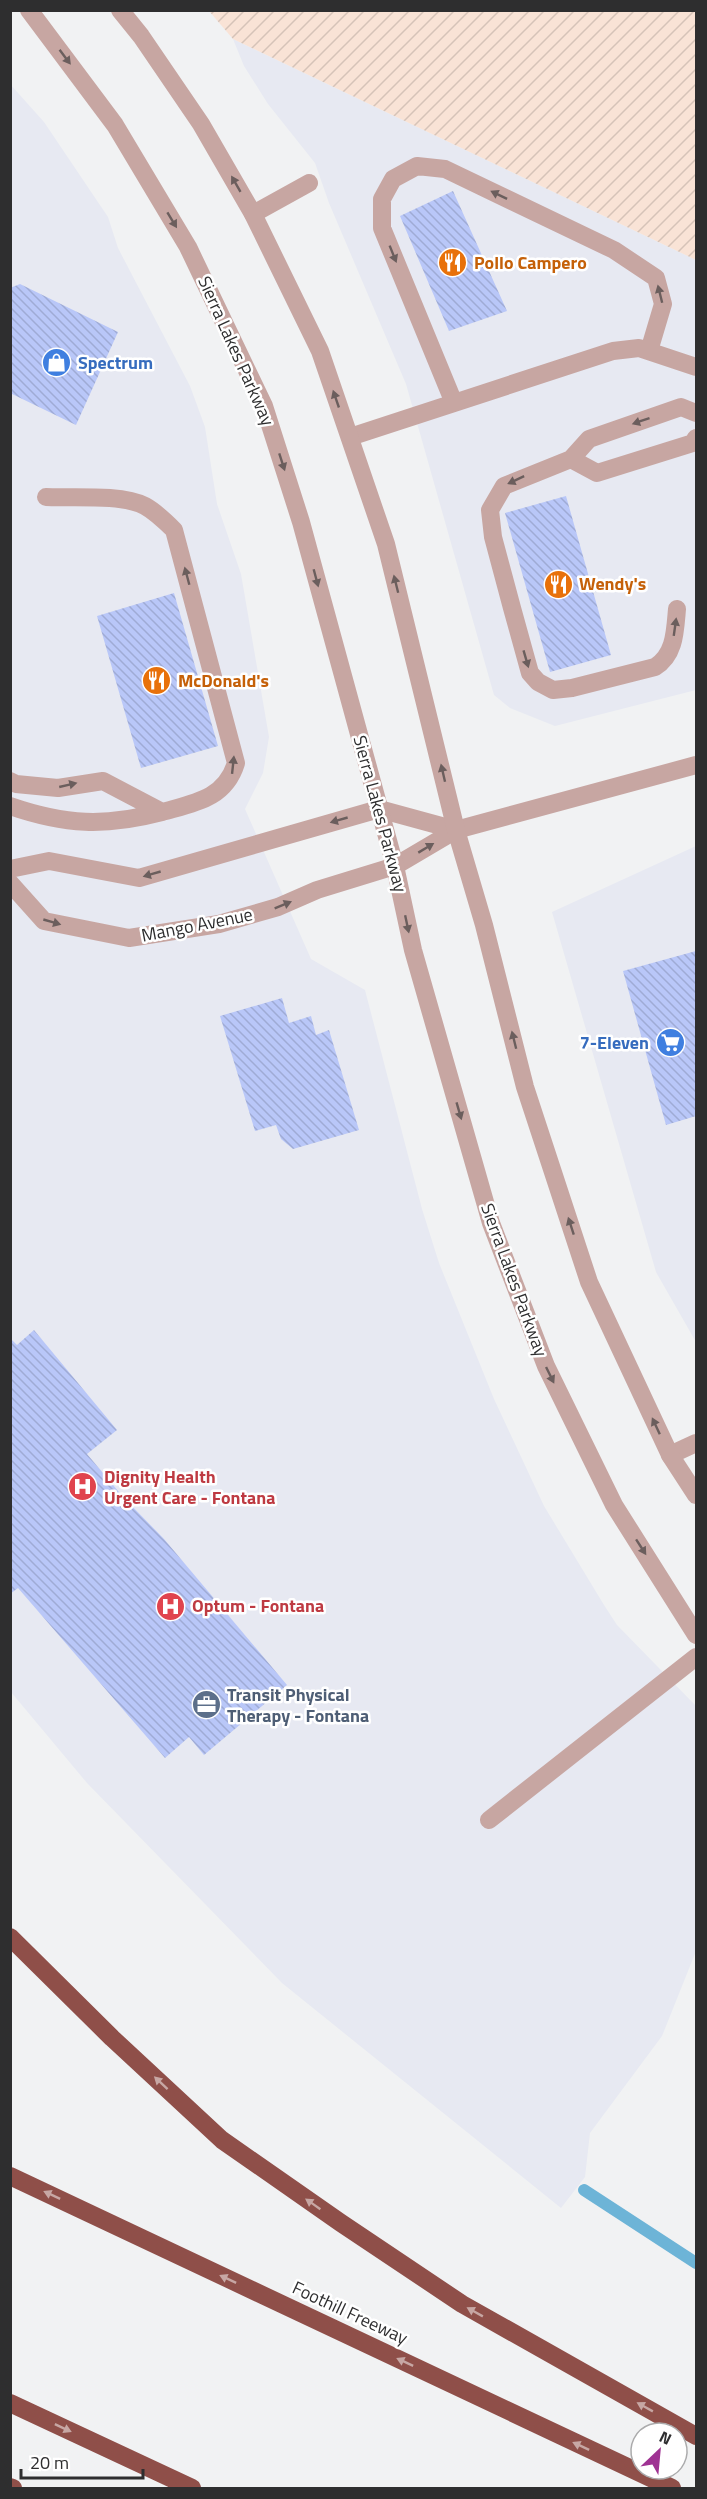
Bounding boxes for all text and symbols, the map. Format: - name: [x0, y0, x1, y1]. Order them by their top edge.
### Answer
- one-way arrow: [58, 49, 70, 64]
- one-way arrow: [231, 175, 241, 192]
- one-way arrow: [490, 190, 507, 199]
- one-way arrow: [166, 212, 177, 228]
- one-way arrow: [388, 245, 398, 263]
- restaurant icon: Pollo Campero: [437, 247, 469, 279]
- place label: Pollo Campero: [474, 249, 587, 276]
- street label: Sierra Lakes Parkway: [191, 272, 282, 430]
- one-way arrow: [654, 285, 664, 303]
- shop icon: Spectrum: [41, 347, 73, 379]
- place label: Spectrum: [78, 349, 153, 376]
- one-way arrow: [331, 389, 341, 407]
- one-way arrow: [632, 416, 650, 426]
- one-way arrow: [277, 453, 287, 471]
- one-way arrow: [508, 476, 525, 485]
- one-way arrow: [181, 567, 191, 586]
- restaurant icon: Wendy's: [542, 568, 574, 600]
- one-way arrow: [312, 569, 321, 587]
- place label: Wendy's: [579, 570, 646, 597]
- one-way arrow: [391, 575, 400, 593]
- one-way arrow: [670, 618, 680, 637]
- one-way arrow: [522, 651, 531, 669]
- restaurant icon: McDonald's: [141, 665, 173, 697]
- place label: McDonald's: [178, 667, 269, 694]
- street label: Sierra Lakes Parkway: [347, 732, 414, 896]
- one-way arrow: [228, 755, 238, 774]
- one-way arrow: [437, 764, 447, 783]
- one-way arrow: [59, 780, 77, 790]
- one-way arrow: [330, 816, 348, 825]
- one-way arrow: [418, 843, 434, 854]
- one-way arrow: [143, 870, 161, 880]
- street label: Mango Avenue: [139, 900, 255, 949]
- one-way arrow: [274, 900, 292, 909]
- one-way arrow: [403, 914, 412, 933]
- one-way arrow: [43, 918, 61, 927]
- supermarket icon: 7-Eleven: [654, 1027, 686, 1059]
- place label: 7-Eleven: [580, 1029, 649, 1056]
- one-way arrow: [508, 1031, 518, 1049]
- one-way arrow: [455, 1103, 464, 1121]
- street label: Sierra Lakes Parkway: [474, 1199, 555, 1361]
- one-way arrow: [566, 1217, 575, 1235]
- one-way arrow: [546, 1366, 555, 1383]
- one-way arrow: [652, 1418, 661, 1435]
- place label: Dignity Health Urgent Care - Fontana: [104, 1463, 275, 1511]
- hospital icon: Dignity Health Urgent Care - Fontana: [67, 1471, 99, 1503]
- one-way arrow: [635, 1539, 646, 1555]
- hospital icon: Optum - Fontana: [155, 1590, 187, 1622]
- place label: Optum - Fontana: [192, 1592, 324, 1619]
- place label: Transit Physical Therapy - Fontana: [227, 1681, 369, 1729]
- office icon: Transit Physical Therapy - Fontana: [190, 1689, 222, 1721]
- one-way arrow: [153, 2076, 168, 2090]
- one-way arrow: [44, 2191, 61, 2200]
- one-way arrow: [305, 2199, 321, 2210]
- one-way arrow: [220, 2274, 237, 2283]
- street label: Foothill Freeway: [288, 2274, 413, 2351]
- one-way arrow: [467, 2307, 484, 2317]
- one-way arrow: [396, 2358, 413, 2367]
- one-way arrow: [637, 2402, 654, 2412]
- north arrow: [629, 2421, 689, 2481]
- one-way arrow: [55, 2423, 72, 2432]
- text: N: [655, 2424, 676, 2451]
- one-way arrow: [572, 2441, 589, 2450]
- scale bar: [21, 2442, 142, 2480]
- text: 20 m: [30, 2449, 69, 2476]

